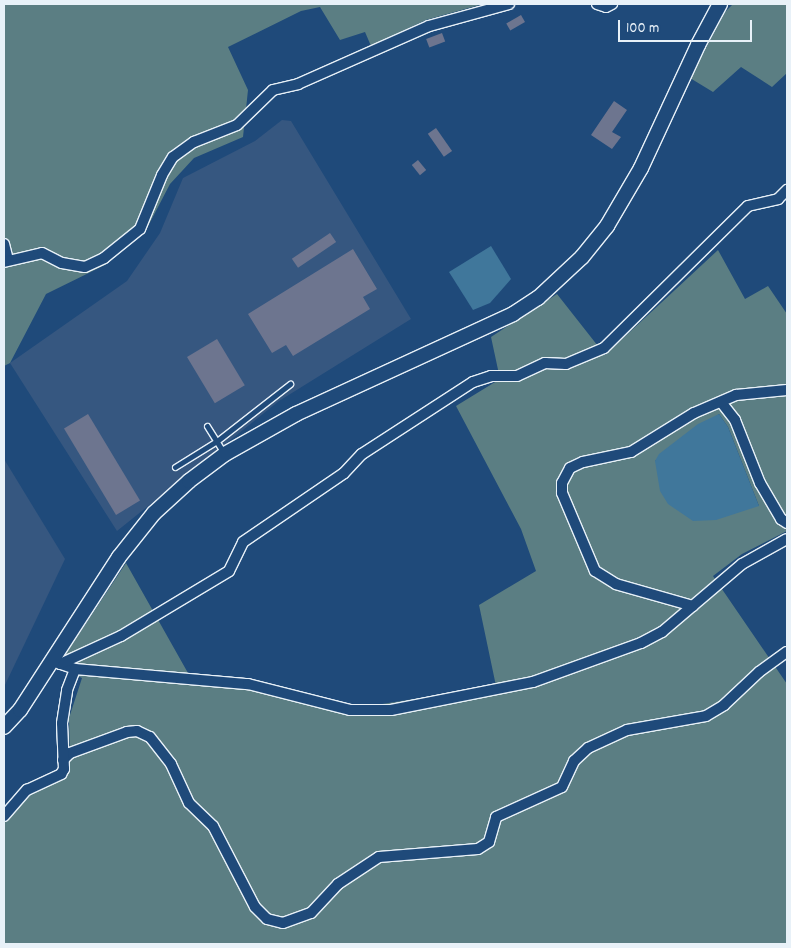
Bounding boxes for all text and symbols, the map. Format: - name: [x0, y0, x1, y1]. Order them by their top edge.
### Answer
- scale bar: [621, 10, 755, 42]
- text: 100 m: [626, 18, 659, 40]

